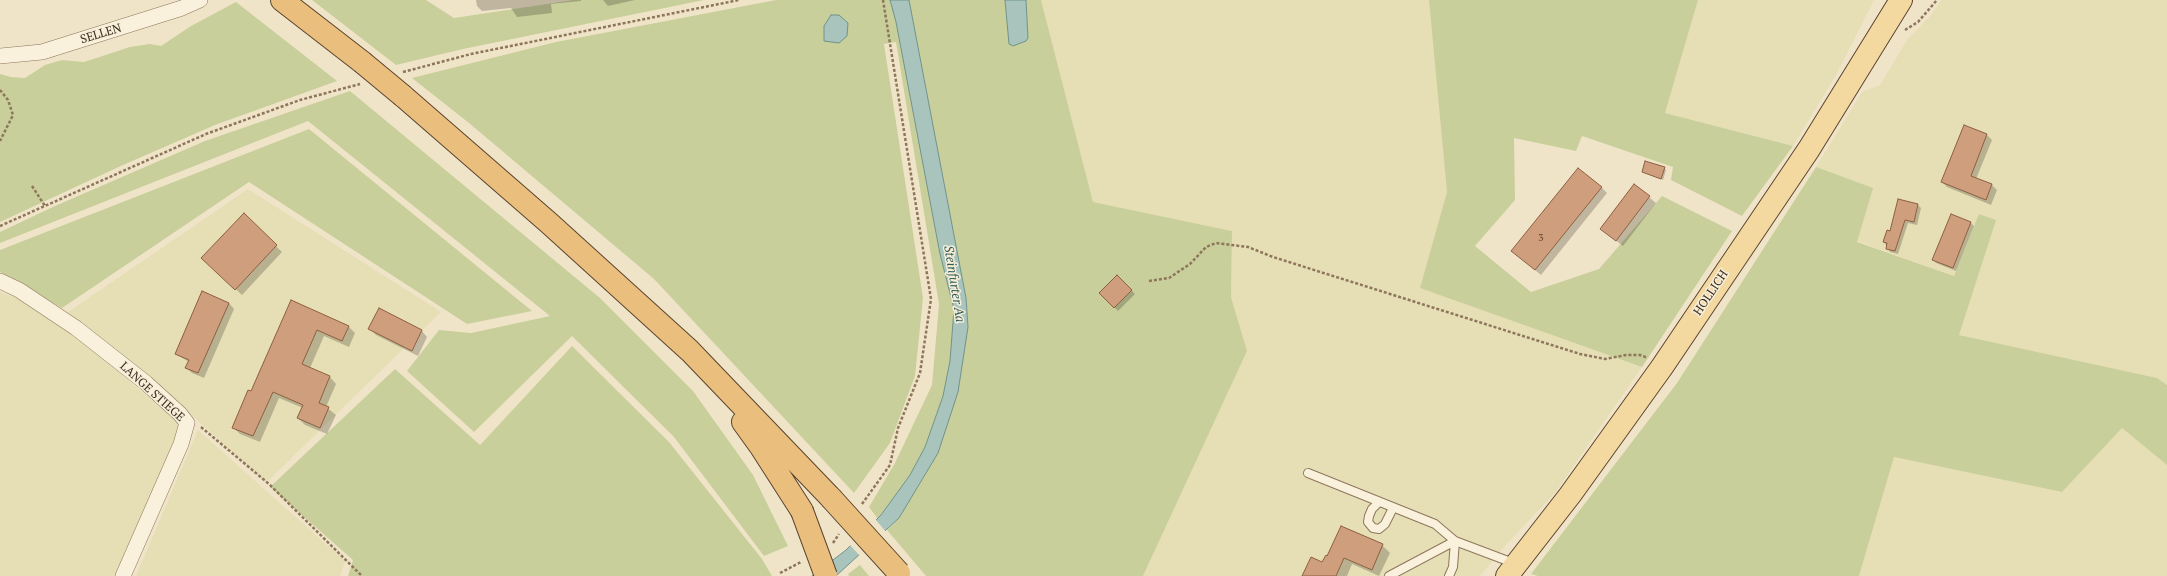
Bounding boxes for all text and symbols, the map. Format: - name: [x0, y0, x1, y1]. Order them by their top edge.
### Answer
- street label: SELLEN: [79, 21, 123, 47]
- house number: 3: [1538, 232, 1544, 244]
- water label: Steinfurter Aa: [940, 244, 968, 324]
- street label: HOLLICH: [1691, 268, 1731, 318]
- street label: LANGE STIEGE: [117, 359, 187, 425]

